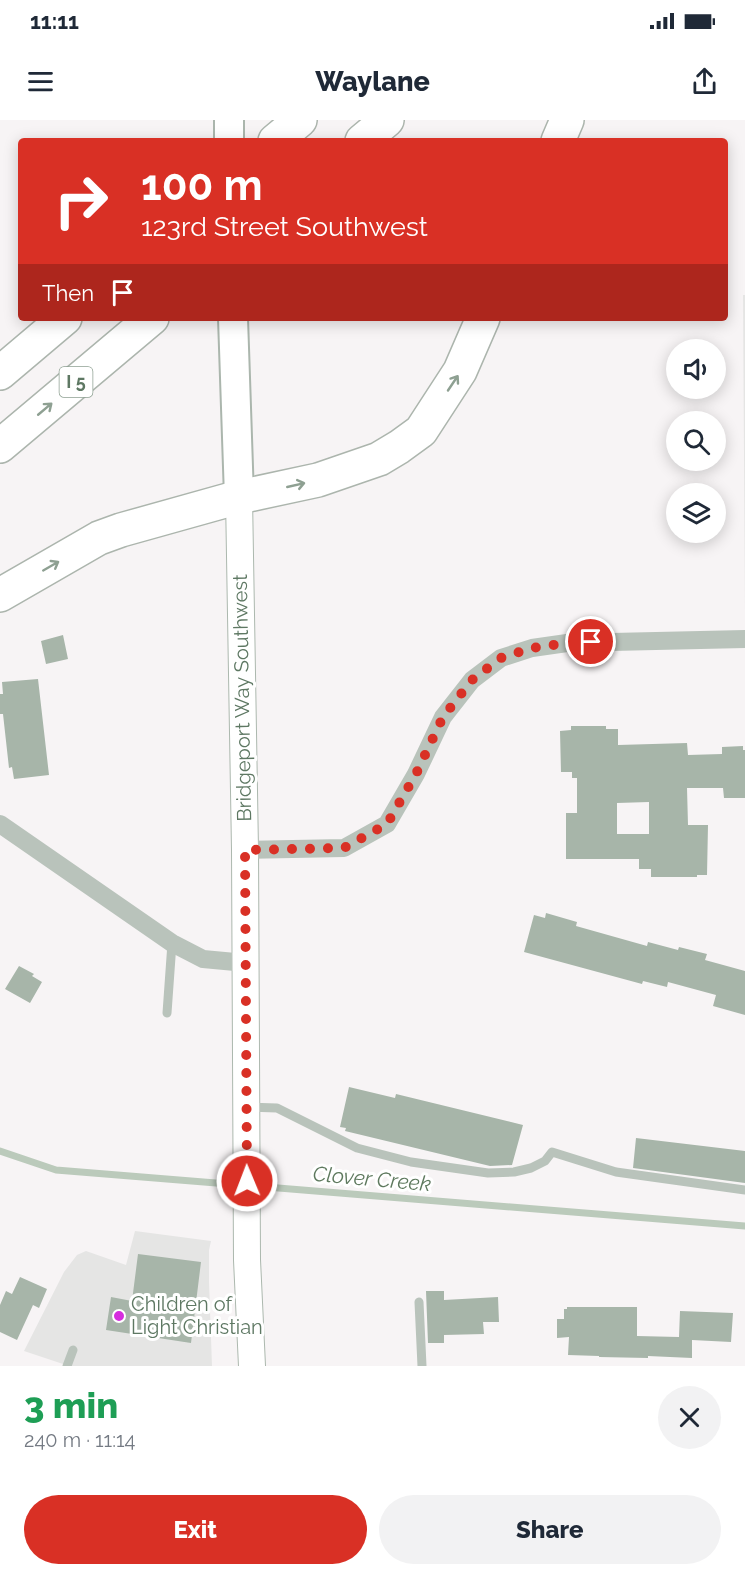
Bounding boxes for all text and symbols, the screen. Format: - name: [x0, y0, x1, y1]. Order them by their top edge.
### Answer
- text: 11:11: [30, 8, 79, 34]
- icon: menu: [24, 65, 57, 98]
- icon: share: [688, 65, 721, 98]
- text: Waylane: [315, 66, 430, 97]
- text: 100 m: [141, 161, 263, 210]
- icon: right: [42, 162, 120, 240]
- text: 123rd Street Southwest: [141, 211, 428, 242]
- icon: arrive: [106, 276, 139, 309]
- text: Then: [42, 280, 94, 306]
- map controls: [666, 339, 726, 543]
- button: sound: [666, 339, 726, 399]
- road number: I 5: [60, 367, 92, 397]
- one-way arrow: [447, 375, 459, 391]
- one-way arrow: [37, 402, 53, 415]
- button: search: [666, 411, 726, 471]
- one-way arrow: [286, 479, 305, 490]
- button: layers: [666, 483, 726, 543]
- one-way arrow: [41, 560, 59, 571]
- street label: Bridgeport Way Southwest: [228, 574, 256, 822]
- pin: [565, 616, 616, 667]
- icon: arrive: [574, 625, 607, 658]
- position arrow: [215, 1149, 279, 1213]
- water label: Clover Creek: [312, 1161, 432, 1196]
- place label: Children of Light Christian: [131, 1292, 263, 1339]
- marker: Children of Light Christian: [112, 1309, 126, 1323]
- text: 3 min: [24, 1384, 118, 1426]
- button: close: [658, 1386, 721, 1449]
- text: 240 m · 11:14: [24, 1428, 135, 1452]
- button: Exit: [24, 1495, 367, 1564]
- button: Share: [379, 1495, 721, 1564]

